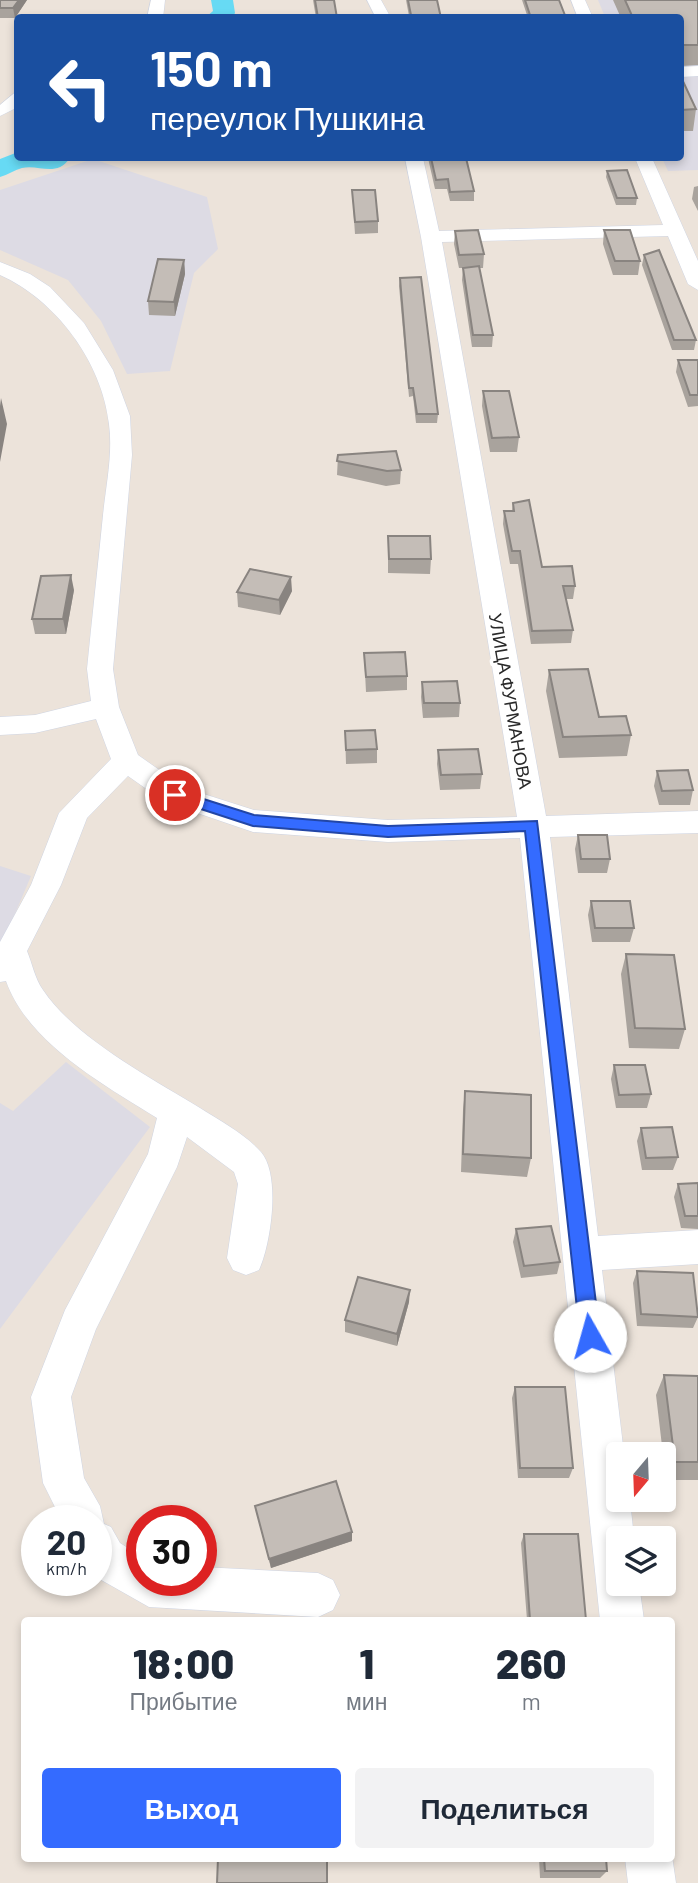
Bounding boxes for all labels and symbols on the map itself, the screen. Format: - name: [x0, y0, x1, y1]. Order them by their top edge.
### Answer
- street label: УЛИЦА ФУРМАНОВА: [485, 611, 537, 791]
- pin: [145, 765, 205, 825]
- position arrow: [553, 1299, 627, 1373]
- north arrow: [606, 1442, 676, 1512]
- speed limit sign: 30: [126, 1505, 217, 1596]

